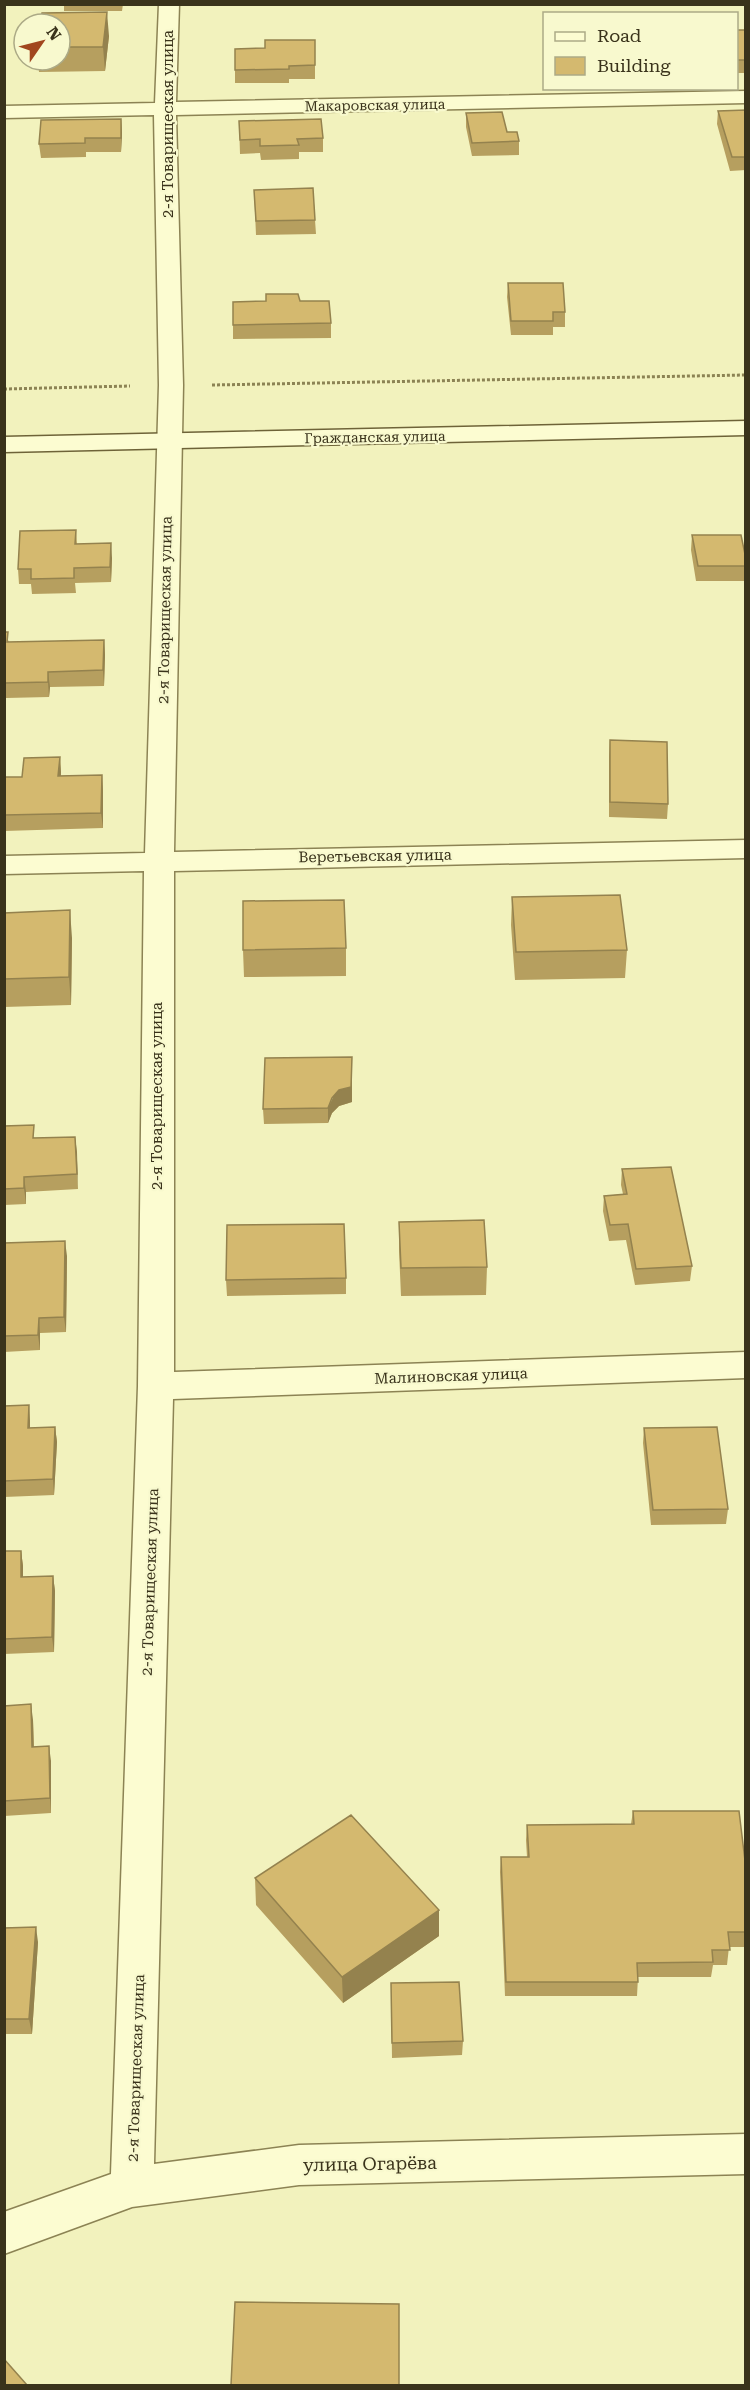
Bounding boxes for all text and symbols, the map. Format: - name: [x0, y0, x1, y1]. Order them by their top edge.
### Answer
- north arrow: [12, 12, 72, 72]
- legend: [543, 12, 738, 90]
- text: N: [43, 23, 65, 44]
- text: Road: [597, 25, 642, 46]
- street label: 2-я Товарищеская улица: [159, 30, 177, 218]
- text: Building: [597, 55, 671, 76]
- street label: Макаровская улица: [305, 96, 446, 114]
- street label: Гражданская улица: [304, 428, 446, 446]
- street label: 2-я Товарищеская улица: [154, 516, 176, 704]
- street label: Веретьевская улица: [298, 846, 452, 866]
- street label: 2-я Товарищеская улица: [148, 1002, 166, 1190]
- street label: Малиновская улица: [374, 1364, 528, 1388]
- street label: 2-я Товарищеская улица: [138, 1488, 162, 1676]
- street label: 2-я Товарищеская улица: [124, 1974, 148, 2162]
- street label: улица Огарёва: [303, 2152, 437, 2175]

